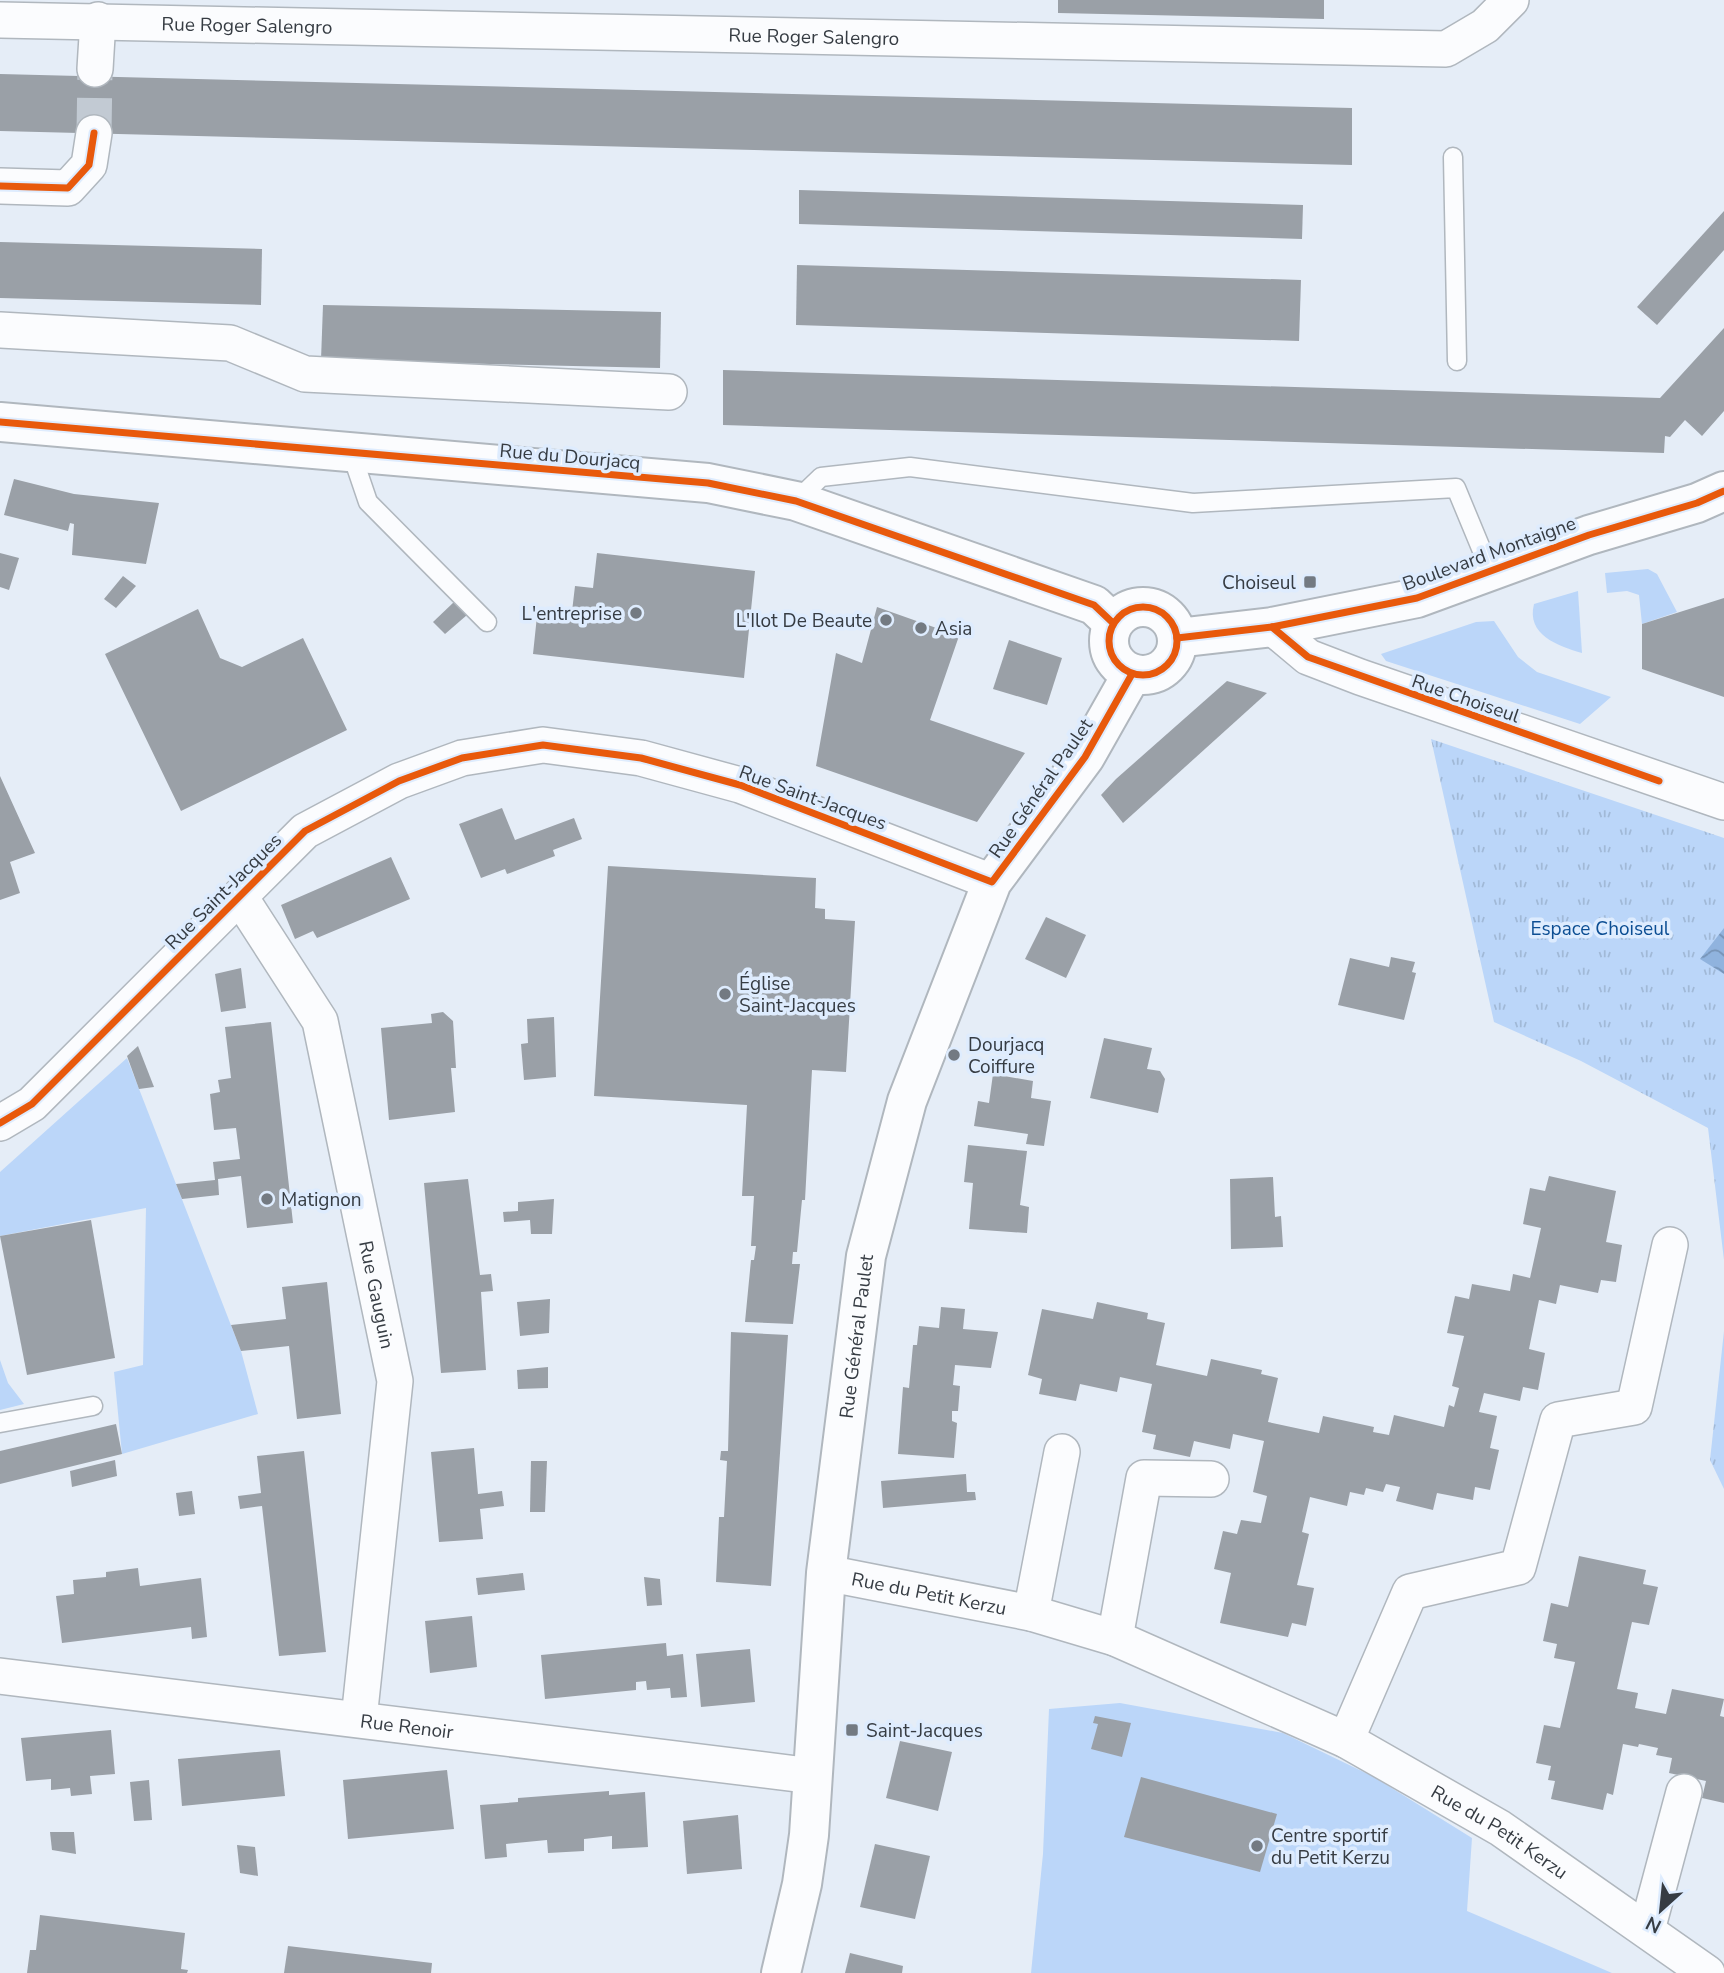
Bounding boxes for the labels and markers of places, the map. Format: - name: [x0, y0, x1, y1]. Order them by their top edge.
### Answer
- place label: Choiseul: [1222, 570, 1296, 596]
- marker: Choiseul: [1302, 574, 1318, 590]
- place label: L'entreprise: [522, 601, 622, 627]
- marker: L'entreprise: [628, 605, 644, 621]
- place label: L'Ilot De Beaute: [736, 608, 872, 634]
- marker: L'Ilot De Beaute: [878, 612, 894, 628]
- place label: Asia: [935, 616, 972, 642]
- marker: Asia: [913, 620, 929, 636]
- place label: Église Saint-Jacques: [739, 971, 856, 1019]
- marker: Église Saint-Jacques: [717, 986, 733, 1002]
- place label: Dourjacq Coiffure: [968, 1032, 1044, 1080]
- marker: Dourjacq Coiffure: [946, 1047, 962, 1063]
- place label: Matignon: [281, 1187, 362, 1213]
- marker: Matignon: [259, 1191, 275, 1207]
- place label: Saint-Jacques: [866, 1718, 983, 1744]
- marker: Saint-Jacques: [844, 1722, 860, 1738]
- place label: Centre sportif du Petit Kerzu: [1271, 1823, 1390, 1871]
- marker: Centre sportif du Petit Kerzu: [1249, 1838, 1265, 1854]

